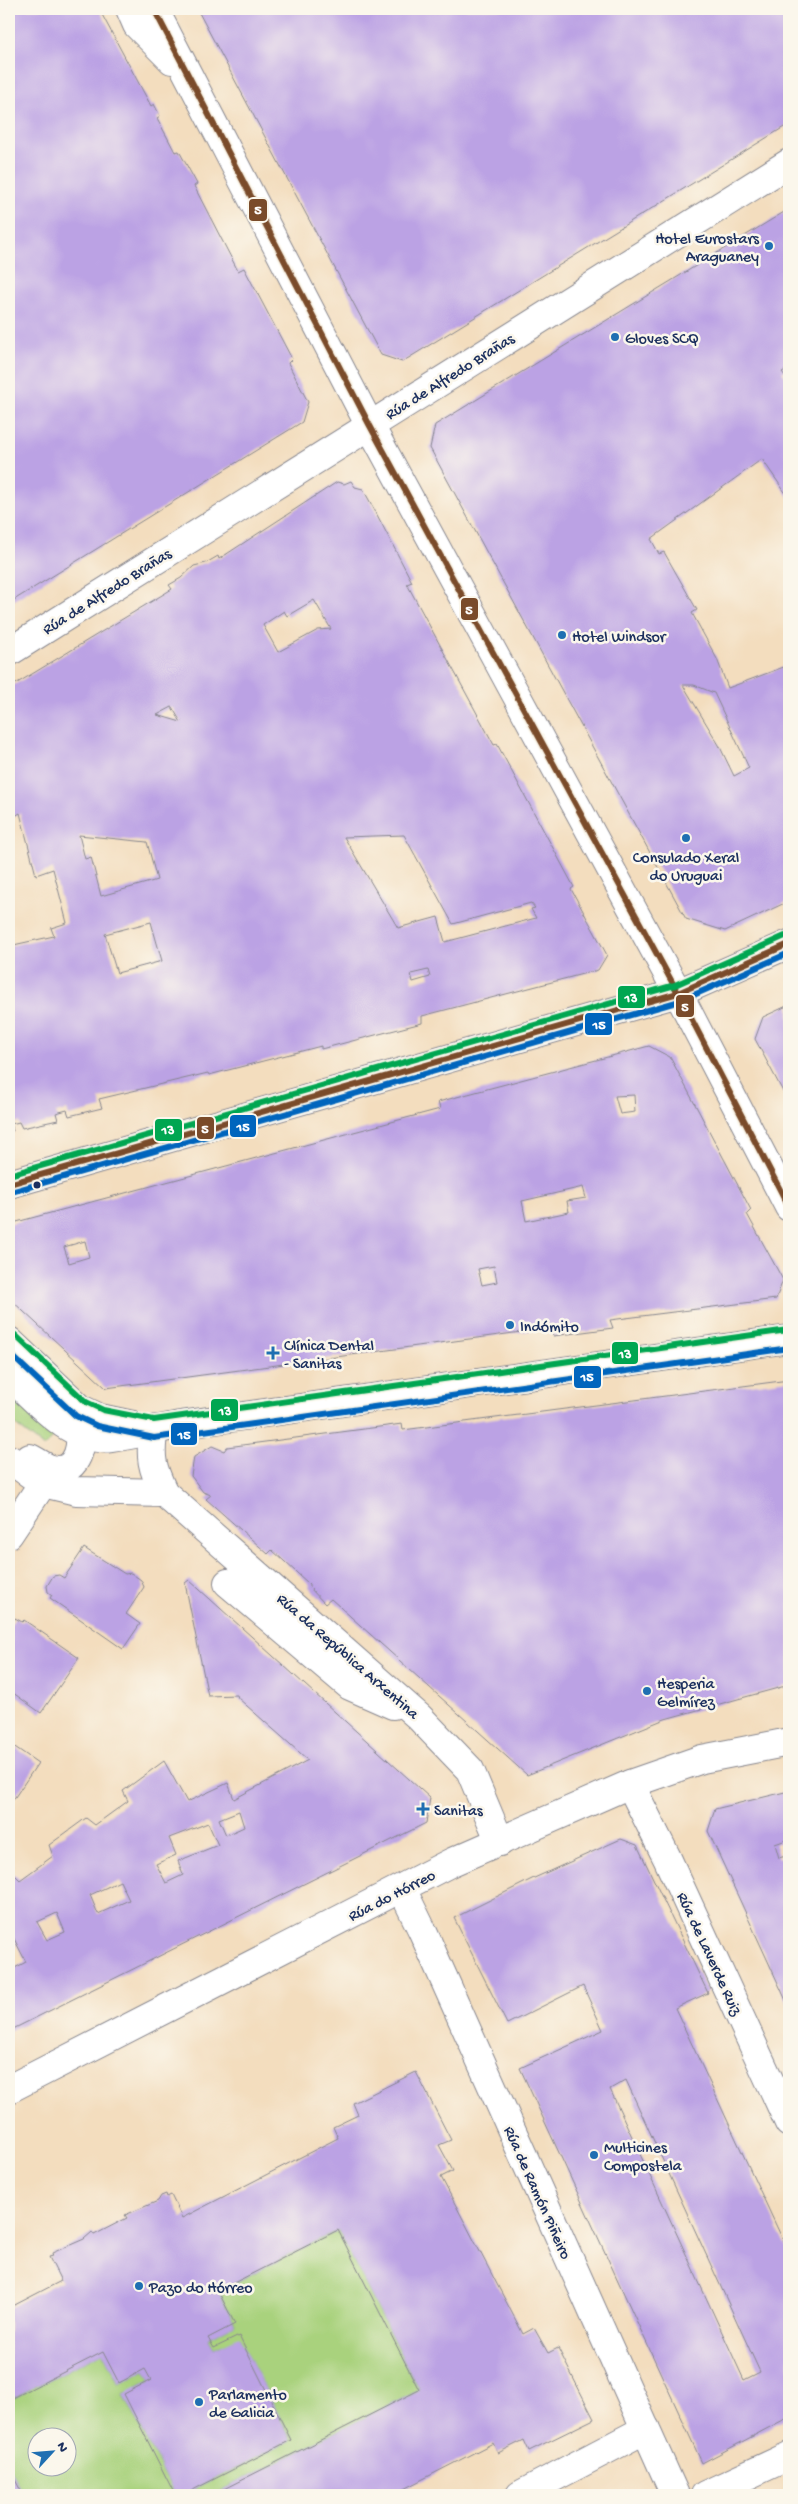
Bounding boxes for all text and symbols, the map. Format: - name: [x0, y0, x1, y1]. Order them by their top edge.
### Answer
- line badge: 5: [248, 198, 268, 222]
- text: 5: [254, 203, 262, 220]
- place label: Hotel Eurostars Araguaney: [655, 231, 760, 268]
- marker: Hotel Eurostars Araguaney: [763, 240, 775, 252]
- street label: Rúa de Alfredo Brañas: [383, 330, 520, 425]
- marker: Gloves SCQ: [609, 331, 621, 343]
- place label: Gloves SCQ: [625, 331, 699, 350]
- street label: Rúa de Alfredo Brañas: [40, 545, 177, 640]
- line badge: 5: [460, 597, 479, 621]
- text: 5: [465, 603, 473, 620]
- marker: Hotel Windsor: [556, 629, 568, 641]
- place label: Hotel Windsor: [572, 629, 667, 648]
- marker: Consulado Xeral do Uruguai: [680, 832, 692, 844]
- place label: Consulado Xeral do Uruguai: [633, 850, 739, 887]
- line badge: 13: [617, 985, 646, 1009]
- text: 13: [624, 991, 637, 1008]
- line badge: 5: [675, 994, 695, 1018]
- text: 5: [681, 1000, 689, 1017]
- line badge: 15: [584, 1012, 613, 1036]
- text: 15: [591, 1018, 606, 1035]
- line badge: 15: [229, 1114, 257, 1138]
- line badge: 5: [196, 1116, 215, 1140]
- line badge: 13: [154, 1118, 183, 1142]
- text: 15: [235, 1120, 250, 1137]
- text: 5: [201, 1122, 209, 1139]
- text: 13: [161, 1123, 174, 1140]
- unlabelled marker: [32, 1180, 42, 1190]
- marker: Indómito: [504, 1319, 516, 1331]
- place label: Indómito: [520, 1319, 579, 1338]
- place label: Clínica Dental - Sanitas: [284, 1338, 374, 1375]
- line badge: 13: [611, 1341, 639, 1365]
- marker: Clínica Dental - Sanitas: [266, 1346, 280, 1360]
- text: 13: [618, 1347, 631, 1364]
- line badge: 15: [573, 1365, 602, 1389]
- text: 15: [579, 1370, 594, 1387]
- line badge: 13: [210, 1398, 239, 1422]
- text: 13: [218, 1404, 231, 1421]
- line badge: 15: [170, 1422, 198, 1446]
- text: 15: [176, 1428, 191, 1445]
- street label: Rúa da República Arxentina: [272, 1591, 422, 1725]
- place label: Hesperia Gelmírez: [657, 1676, 716, 1713]
- marker: Hesperia Gelmírez: [641, 1685, 653, 1697]
- marker: Sanitas: [416, 1802, 430, 1816]
- place label: Sanitas: [434, 1803, 484, 1822]
- street label: Rúa do Hórreo: [346, 1867, 439, 1927]
- street label: Rúa de Laverde Ruiz: [671, 1890, 745, 2020]
- street label: Rúa de Ramón Piñeiro: [498, 2124, 574, 2263]
- place label: Multicines Compostela: [604, 2140, 683, 2177]
- marker: Multicines Compostela: [588, 2149, 600, 2161]
- marker: Pazo do Hórreo: [133, 2280, 145, 2292]
- place label: Pazo do Hórreo: [148, 2280, 253, 2299]
- place label: Parlamento de Galicia: [208, 2387, 287, 2424]
- marker: Parlamento de Galicia: [193, 2396, 205, 2408]
- north arrow: [28, 2426, 78, 2476]
- text: N: [52, 2440, 71, 2455]

